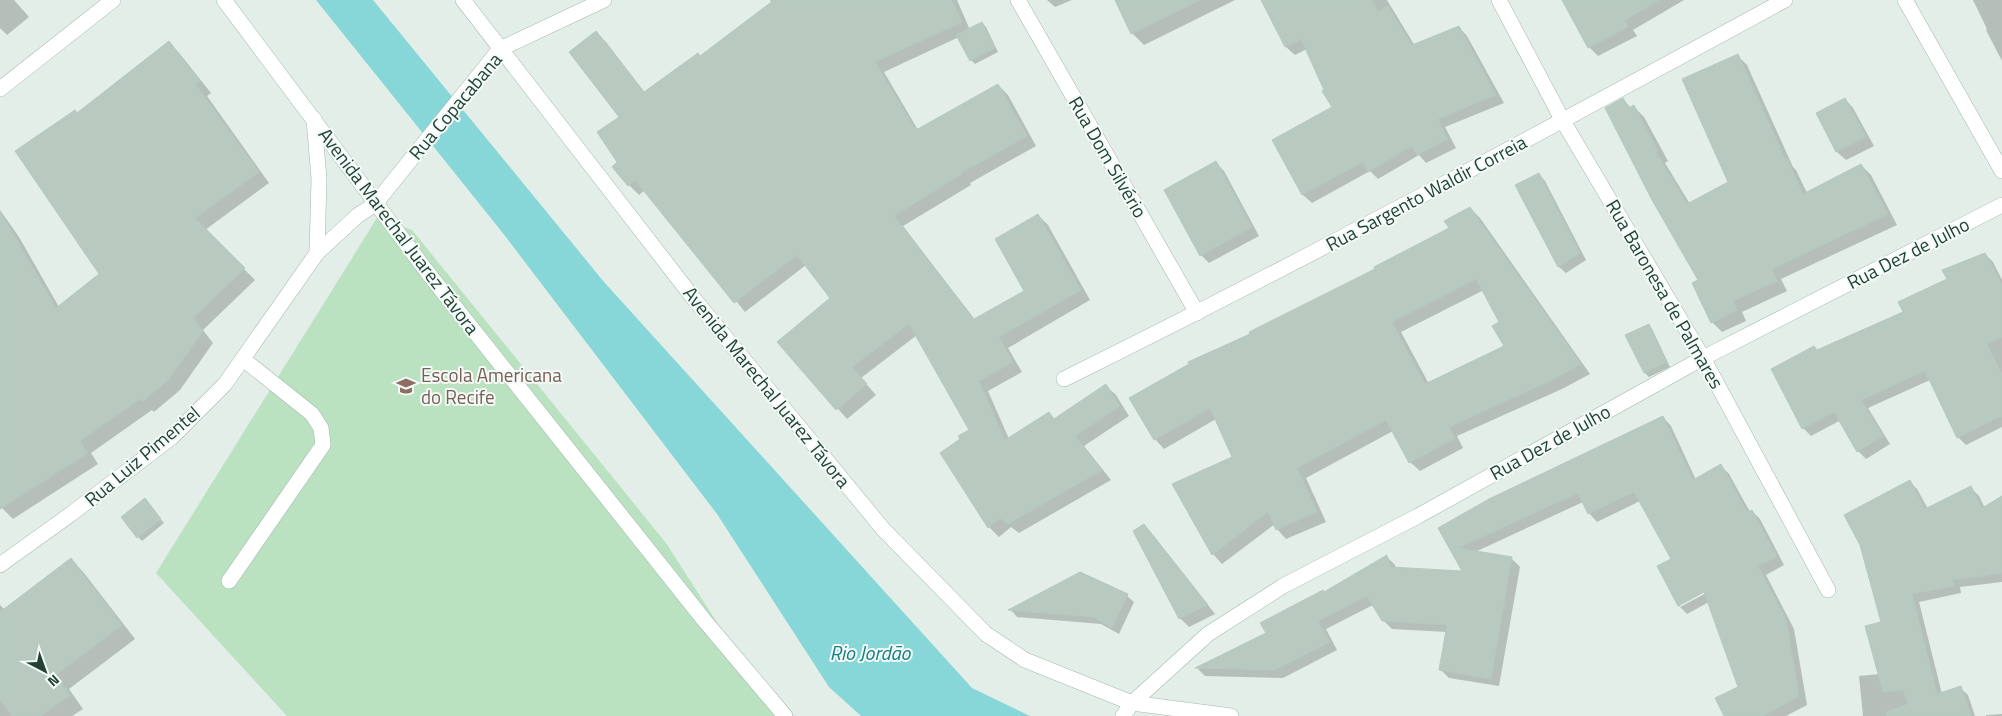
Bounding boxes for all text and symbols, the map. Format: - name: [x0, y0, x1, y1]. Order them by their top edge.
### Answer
- street label: Rua Copacabana: [401, 45, 509, 166]
- street label: Rua Dom Silvério: [1062, 91, 1155, 223]
- street label: Avenida Marechal Juarez Távora: [312, 121, 487, 341]
- street label: Rua Sargento Waldir Correia: [1320, 127, 1532, 258]
- street label: Rua Baronesa de Palmares: [1599, 194, 1732, 394]
- street label: Rua Dez de Julho: [1841, 209, 1974, 296]
- street label: Avenida Marechal Juarez Távora: [677, 279, 858, 494]
- place label: Escola Americana do Recife: [421, 360, 562, 411]
- school or university icon: Escola Americana do Recife: [395, 375, 417, 397]
- street label: Rua Dez de Julho: [1484, 396, 1615, 487]
- street label: Rua Luiz Pimentel: [77, 398, 206, 513]
- water label: Rio Jordão: [830, 637, 911, 668]
- north arrow: [20, 646, 70, 696]
- text: N: [43, 670, 64, 692]

